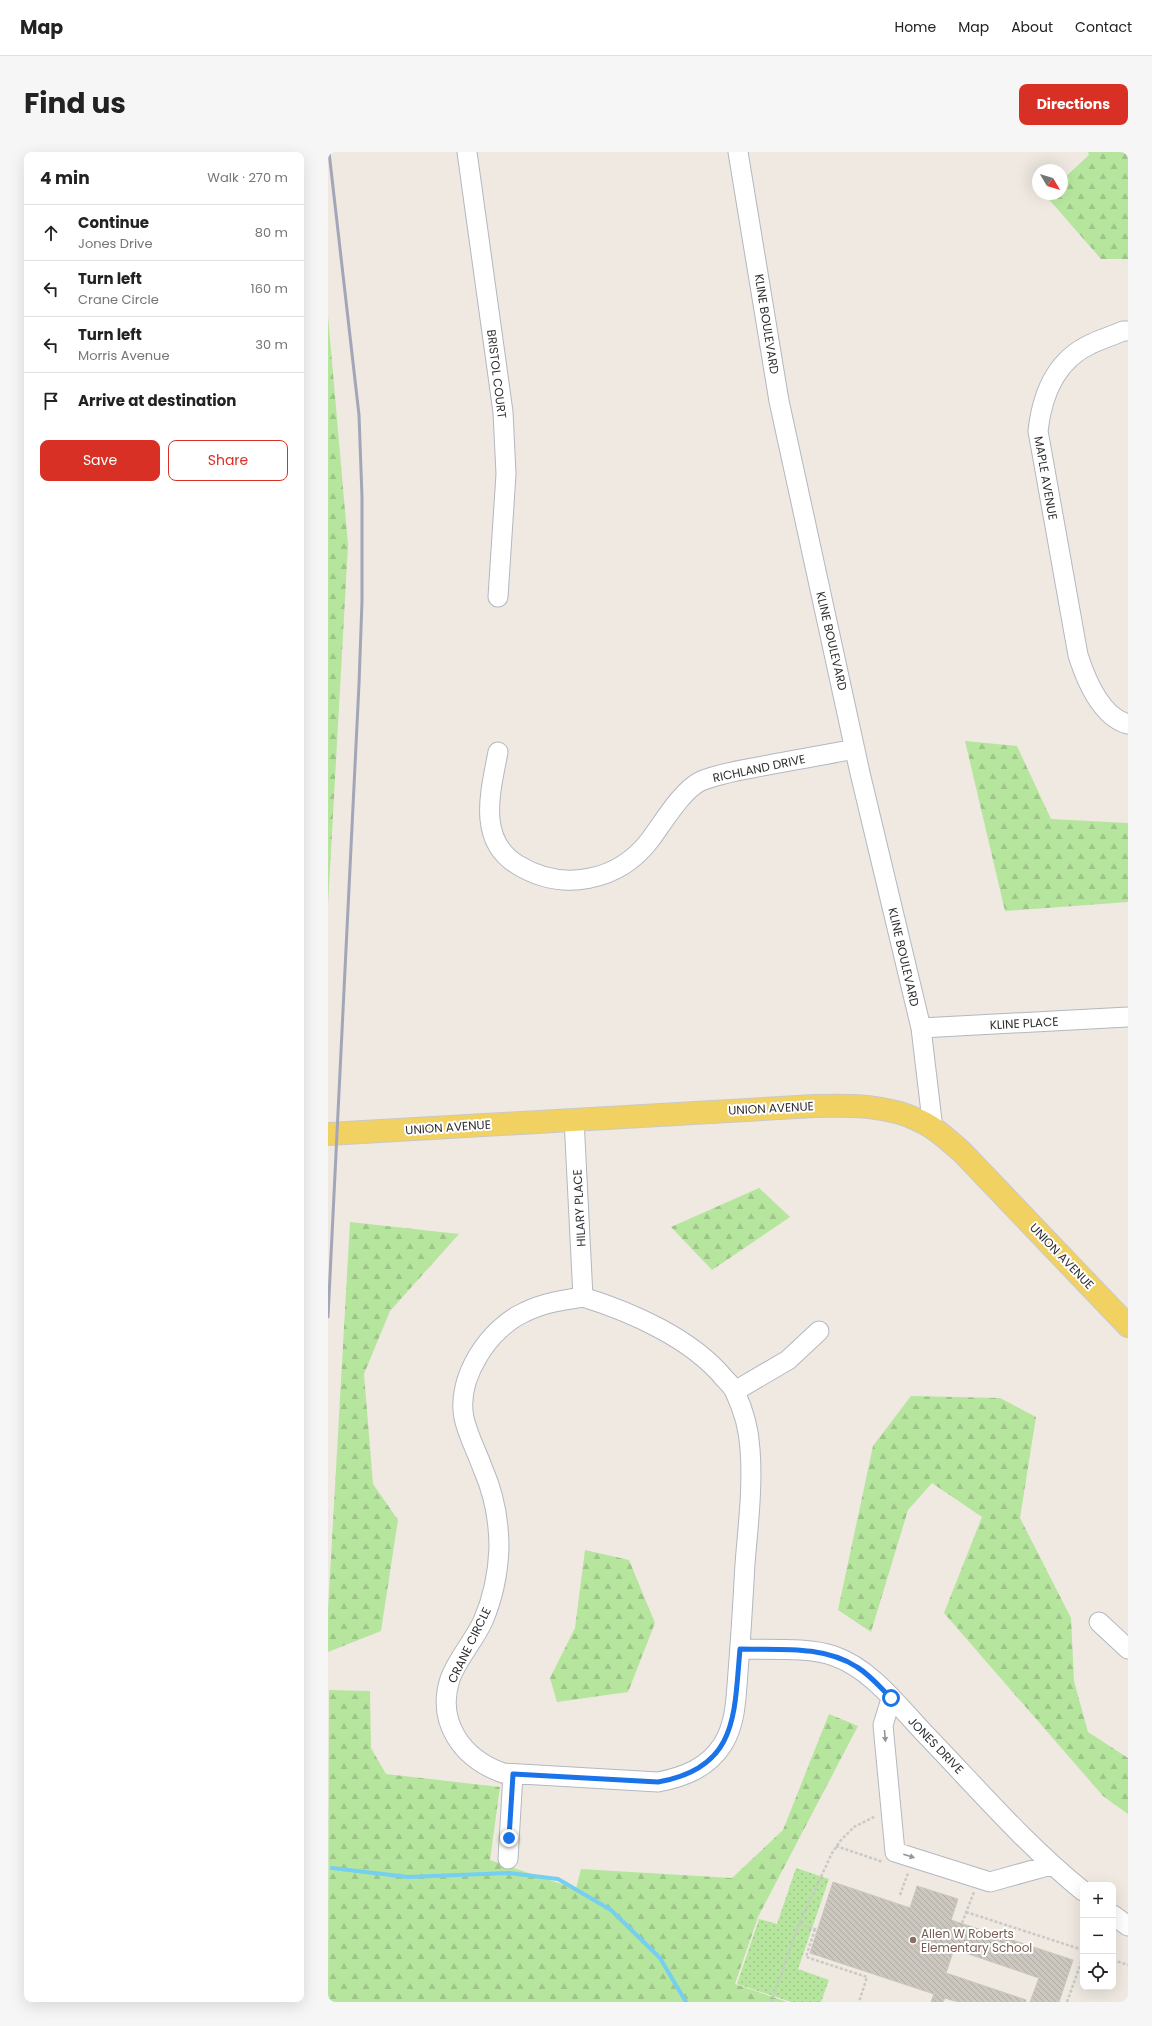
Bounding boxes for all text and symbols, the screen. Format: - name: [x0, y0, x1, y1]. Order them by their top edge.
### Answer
- text: Map: [20, 14, 63, 41]
- text: Home: [894, 17, 936, 37]
- text: Map: [958, 17, 989, 37]
- text: About: [1011, 17, 1053, 37]
- text: Contact: [1075, 17, 1132, 37]
- text: Find us: [24, 84, 126, 123]
- button: Directions: [1019, 84, 1128, 125]
- north arrow: [1032, 164, 1068, 200]
- text: 4 min: [40, 166, 90, 190]
- text: Walk · 270 m: [207, 168, 288, 187]
- text: Continue: [78, 212, 149, 233]
- icon: ahead: [40, 222, 62, 244]
- text: 80 m: [255, 223, 288, 242]
- text: Jones Drive: [78, 234, 152, 253]
- text: Turn left: [78, 268, 142, 289]
- street label: KLINE BOULEVARD: [751, 273, 783, 375]
- icon: left: [40, 278, 62, 300]
- text: 160 m: [251, 279, 288, 298]
- text: Crane Circle: [78, 290, 159, 309]
- text: Turn left: [78, 324, 142, 345]
- street label: BRISTOL COURT: [483, 329, 511, 420]
- icon: left: [40, 334, 62, 356]
- text: 30 m: [255, 335, 288, 354]
- text: Morris Avenue: [78, 346, 169, 365]
- icon: arrive: [40, 390, 62, 412]
- text: Arrive at destination: [78, 390, 236, 411]
- street label: MAPLE AVENUE: [1030, 435, 1062, 521]
- button: Save: [40, 440, 160, 481]
- button: Share: [168, 440, 288, 481]
- street label: KLINE BOULEVARD: [812, 590, 852, 692]
- street label: RICHLAND DRIVE: [711, 750, 807, 786]
- street label: KLINE BOULEVARD: [884, 906, 924, 1008]
- street label: KLINE PLACE: [989, 1013, 1059, 1033]
- street label: UNION AVENUE: [728, 1097, 814, 1119]
- street label: UNION AVENUE: [405, 1116, 491, 1138]
- street label: HILARY PLACE: [568, 1169, 590, 1247]
- street label: UNION AVENUE: [1026, 1219, 1098, 1293]
- street label: CRANE CIRCLE: [443, 1604, 495, 1686]
- route start: [882, 1689, 900, 1707]
- street label: JONES DRIVE: [904, 1713, 968, 1777]
- one-way arrow: [881, 1730, 888, 1742]
- route end: [500, 1829, 518, 1847]
- one-way arrow: [903, 1853, 915, 1859]
- map controls: [1080, 1882, 1116, 1990]
- button: +: [1080, 1882, 1116, 1918]
- button: −: [1080, 1918, 1116, 1954]
- place label: Allen W Roberts Elementary School: [921, 1925, 1032, 1956]
- marker: Allen W Roberts Elementary School: [908, 1935, 918, 1945]
- button: locate: [1080, 1954, 1116, 1990]

